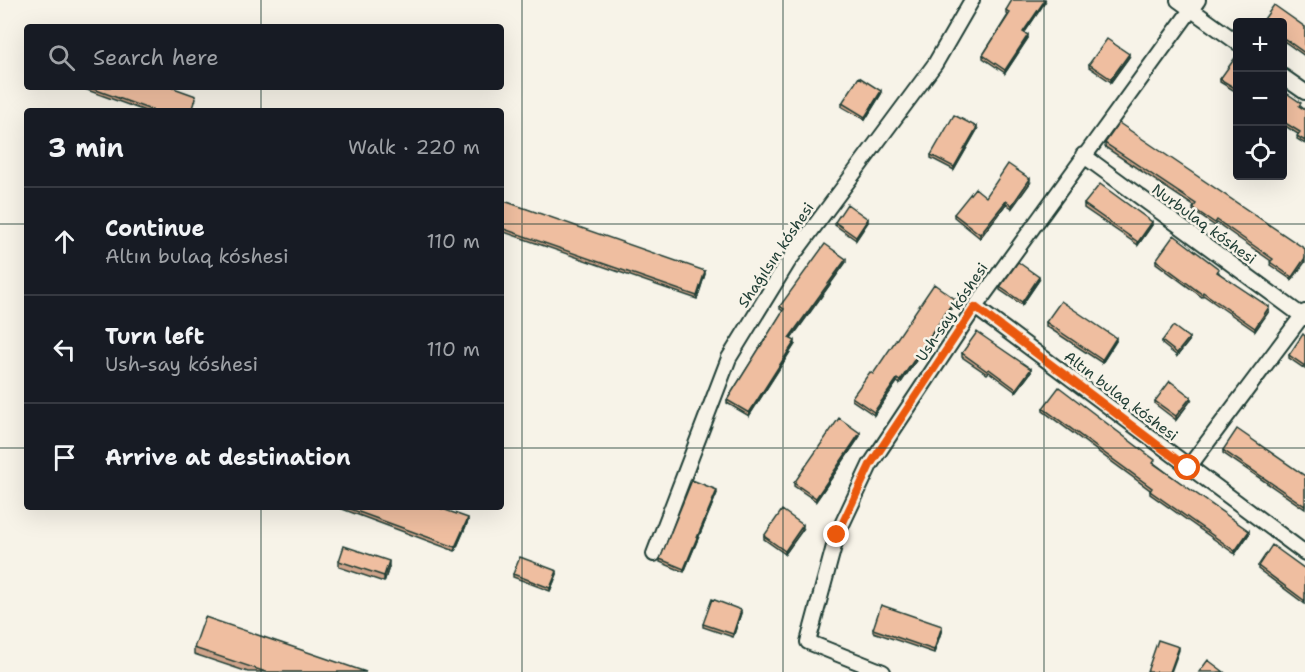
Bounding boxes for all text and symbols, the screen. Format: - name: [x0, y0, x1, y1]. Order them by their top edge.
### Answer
- map controls: [1233, 18, 1287, 180]
- button: +: [1233, 18, 1287, 72]
- search box: [24, 24, 504, 90]
- icon: search: [45, 41, 78, 74]
- text: Search here: [93, 43, 219, 72]
- button: −: [1233, 72, 1287, 126]
- button: locate: [1233, 126, 1287, 180]
- text: 3 min: [48, 130, 124, 165]
- text: Walk · 220 m: [348, 134, 480, 160]
- street label: Nurbulaq kóshesi: [1148, 179, 1260, 269]
- street label: Shaǵılsın kóshesi: [733, 199, 819, 311]
- text: Continue: [105, 214, 205, 243]
- icon: ahead: [48, 225, 81, 258]
- text: 110 m: [426, 228, 480, 254]
- text: Altın bulaq kóshesi: [105, 243, 289, 269]
- street label: Ush-say kóshesi: [912, 259, 992, 365]
- text: Turn left: [105, 322, 204, 351]
- icon: left: [48, 333, 81, 366]
- text: 110 m: [426, 336, 480, 362]
- street label: Altın bulaq kóshesi: [1060, 347, 1182, 445]
- text: Ush-say kóshesi: [105, 351, 258, 377]
- icon: arrive: [48, 441, 81, 474]
- text: Arrive at destination: [105, 443, 351, 472]
- route start: [1174, 454, 1200, 480]
- route end: [823, 521, 849, 547]

